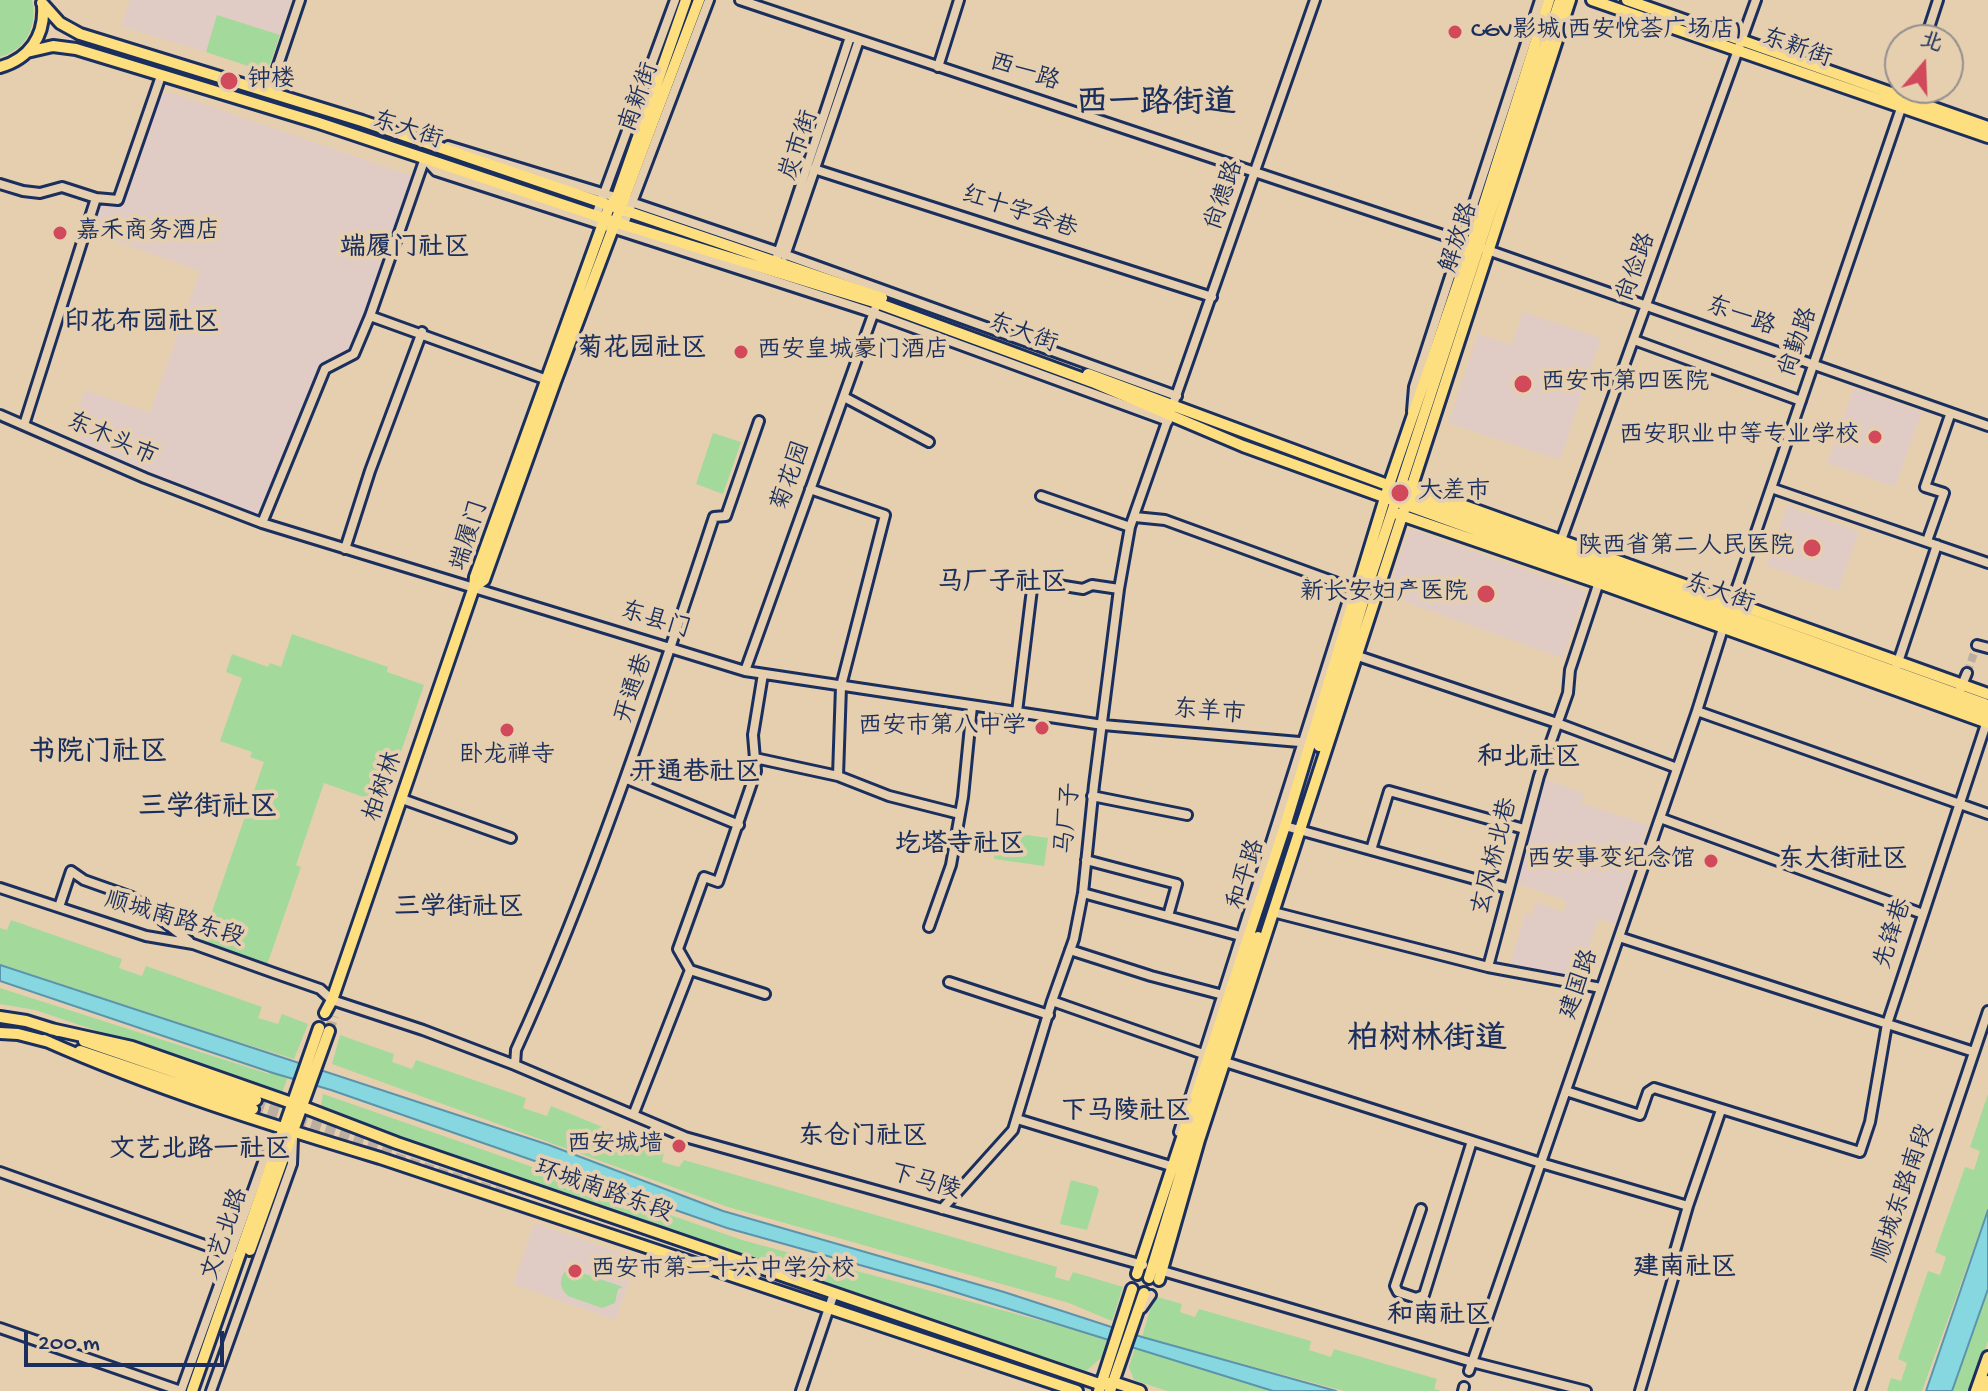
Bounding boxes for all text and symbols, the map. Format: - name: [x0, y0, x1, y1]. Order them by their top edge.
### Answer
- place label: CGV影城(西安悦荟广场店): [1471, 18, 1742, 46]
- marker: CGV影城(西安悦荟广场店): [1446, 23, 1464, 41]
- north arrow: [1884, 24, 1964, 104]
- street label: 东新街: [1757, 25, 1835, 75]
- text: 北: [1917, 27, 1946, 59]
- street label: 西一路: [985, 49, 1063, 99]
- street label: 南新街: [615, 59, 667, 137]
- place label: 钟楼: [247, 67, 295, 95]
- marker: 钟楼: [218, 70, 240, 92]
- district label: 西一路街道: [1076, 87, 1236, 125]
- street label: 东大街: [368, 107, 446, 157]
- street label: 炭市街: [776, 107, 826, 185]
- street label: 尚德路: [1201, 157, 1251, 235]
- street label: 红十字会巷: [957, 182, 1081, 246]
- street label: 解放路: [1436, 199, 1486, 277]
- place label: 嘉禾商务酒店: [76, 219, 220, 247]
- marker: 嘉禾商务酒店: [51, 224, 69, 242]
- street label: 尚俭路: [1612, 229, 1664, 307]
- district label: 端履门社区: [340, 234, 470, 266]
- street label: 东一路: [1701, 292, 1779, 344]
- street label: 尚勤路: [1775, 304, 1825, 382]
- district label: 印花布园社区: [64, 309, 220, 341]
- street label: 东大街: [983, 309, 1061, 361]
- district label: 菊花园社区: [577, 335, 707, 367]
- place label: 西安皇城豪门酒店: [757, 338, 949, 366]
- marker: 西安皇城豪门酒店: [732, 343, 750, 361]
- place label: 西安市第四医院: [1541, 370, 1709, 398]
- marker: 西安市第四医院: [1512, 373, 1534, 395]
- street label: 东木头市: [61, 408, 161, 474]
- place label: 西安职业中等专业学校: [1619, 423, 1859, 451]
- marker: 西安职业中等专业学校: [1866, 428, 1884, 446]
- street label: 菊花园: [767, 438, 819, 516]
- place label: 大差市: [1418, 479, 1490, 507]
- marker: 大差市: [1389, 482, 1411, 504]
- street label: 端履门: [446, 497, 496, 575]
- place label: 陕西省第二人民医院: [1578, 534, 1794, 562]
- marker: 陕西省第二人民医院: [1801, 537, 1823, 559]
- district label: 马厂子社区: [937, 569, 1067, 601]
- street label: 东大街: [1680, 569, 1758, 621]
- place label: 新长安妇产医院: [1300, 580, 1468, 608]
- marker: 新长安妇产医院: [1475, 583, 1497, 605]
- street label: 东县门: [616, 598, 694, 646]
- street label: 开通巷: [611, 650, 661, 728]
- street label: 东羊市: [1172, 697, 1246, 731]
- place label: 西安市第八中学: [858, 714, 1026, 742]
- marker: 西安市第八中学: [1033, 719, 1051, 737]
- marker: 卧龙禅寺: [498, 721, 516, 739]
- district label: 书院门社区: [28, 738, 168, 772]
- place label: 卧龙禅寺: [459, 743, 555, 771]
- district label: 和北社区: [1477, 744, 1581, 776]
- street label: 柏树林: [360, 748, 410, 826]
- district label: 开通巷社区: [631, 759, 761, 791]
- street label: 马厂子: [1052, 782, 1088, 856]
- district label: 三学街社区: [138, 793, 278, 827]
- street label: 玄风桥北巷: [1469, 795, 1525, 919]
- district label: 圪塔寺社区: [895, 831, 1025, 863]
- street label: 和平路: [1223, 836, 1273, 914]
- district label: 东大街社区: [1778, 846, 1908, 878]
- place label: 西安事变纪念馆: [1527, 847, 1695, 875]
- marker: 西安事变纪念馆: [1702, 852, 1720, 870]
- street label: 顺城南路东段: [101, 887, 247, 955]
- district label: 三学街社区: [394, 894, 524, 926]
- street label: 先锋巷: [1870, 895, 1920, 973]
- street label: 建国路: [1556, 946, 1606, 1024]
- district label: 柏树林街道: [1347, 1023, 1507, 1061]
- district label: 下马陵社区: [1061, 1098, 1191, 1130]
- street label: 顺城东路南段: [1868, 1121, 1942, 1267]
- district label: 东仓门社区: [798, 1123, 928, 1155]
- place label: 西安城墙: [567, 1132, 663, 1160]
- district label: 文艺北路一社区: [109, 1136, 291, 1168]
- marker: 西安城墙: [670, 1137, 688, 1155]
- street label: 环城南路东段: [530, 1156, 676, 1230]
- street label: 下马陵: [886, 1160, 964, 1208]
- street label: 文艺北路: [198, 1185, 256, 1285]
- district label: 建南社区: [1633, 1254, 1737, 1286]
- place label: 西安市第二十六中学分校: [591, 1257, 855, 1285]
- marker: 西安市第二十六中学分校: [566, 1262, 584, 1280]
- district label: 和南社区: [1387, 1302, 1491, 1334]
- scale bar: [28, 1315, 228, 1365]
- text: 200 m: [38, 1330, 100, 1359]

